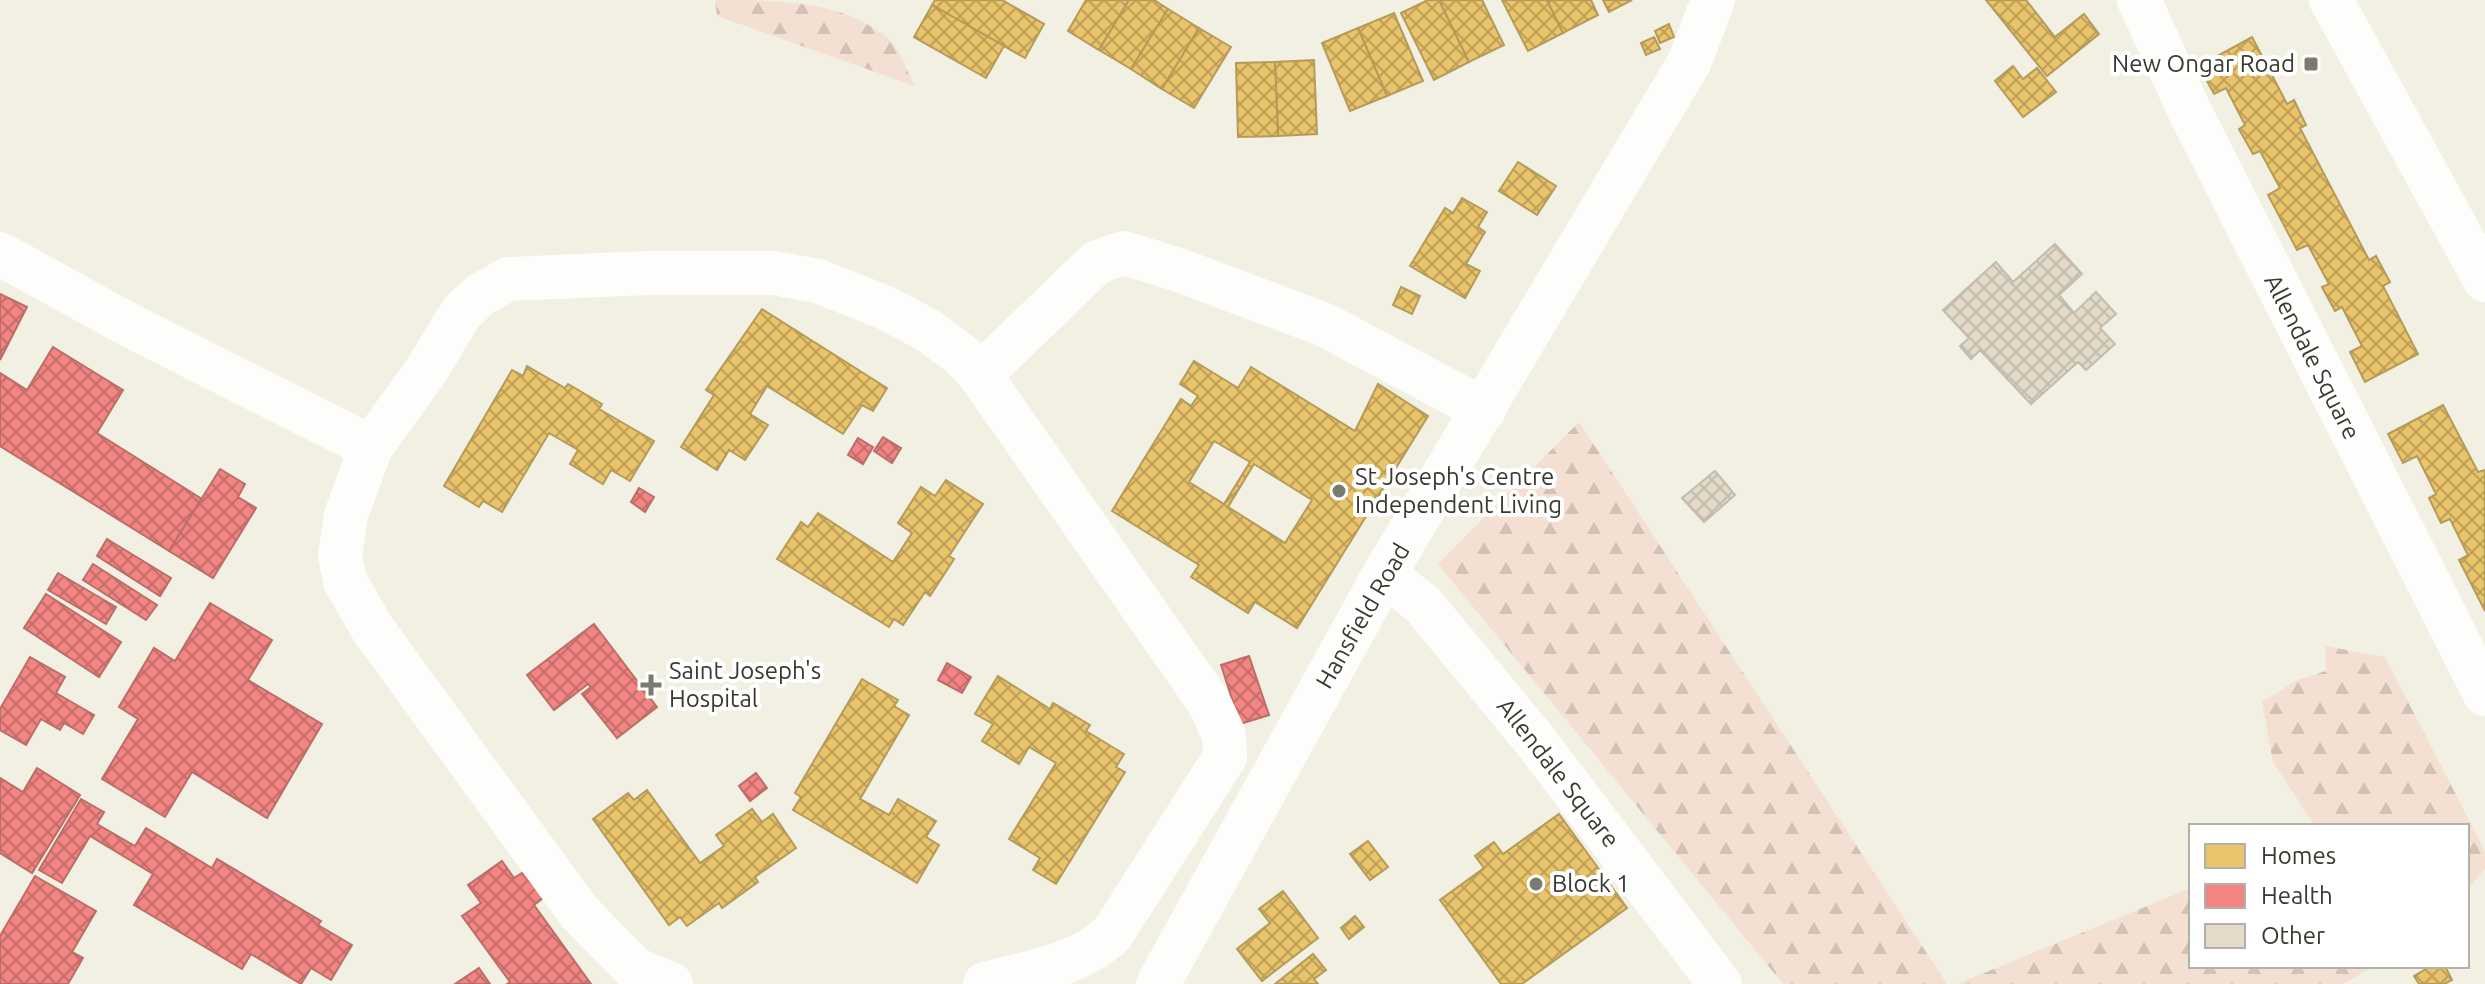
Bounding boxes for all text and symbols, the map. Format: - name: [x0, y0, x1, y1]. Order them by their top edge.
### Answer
- place label: New Ongar Road: [2112, 50, 2295, 77]
- marker: New Ongar Road: [2302, 55, 2320, 73]
- street label: Allendale Square: [2259, 270, 2366, 444]
- place label: St Joseph's Centre Independent Living: [1355, 463, 1562, 518]
- marker: St Joseph's Centre Independent Living: [1330, 482, 1348, 500]
- street label: Hansfield Road: [1310, 539, 1415, 693]
- place label: Saint Joseph's Hospital: [669, 657, 821, 712]
- marker: Saint Joseph's Hospital: [640, 674, 662, 696]
- street label: Allendale Square: [1492, 693, 1625, 853]
- legend: [2189, 824, 2469, 968]
- text: Homes: [2261, 842, 2336, 869]
- place label: Block 1: [1552, 870, 1630, 897]
- marker: Block 1: [1527, 875, 1545, 893]
- text: Health: [2261, 882, 2333, 909]
- text: Other: [2261, 922, 2325, 949]

